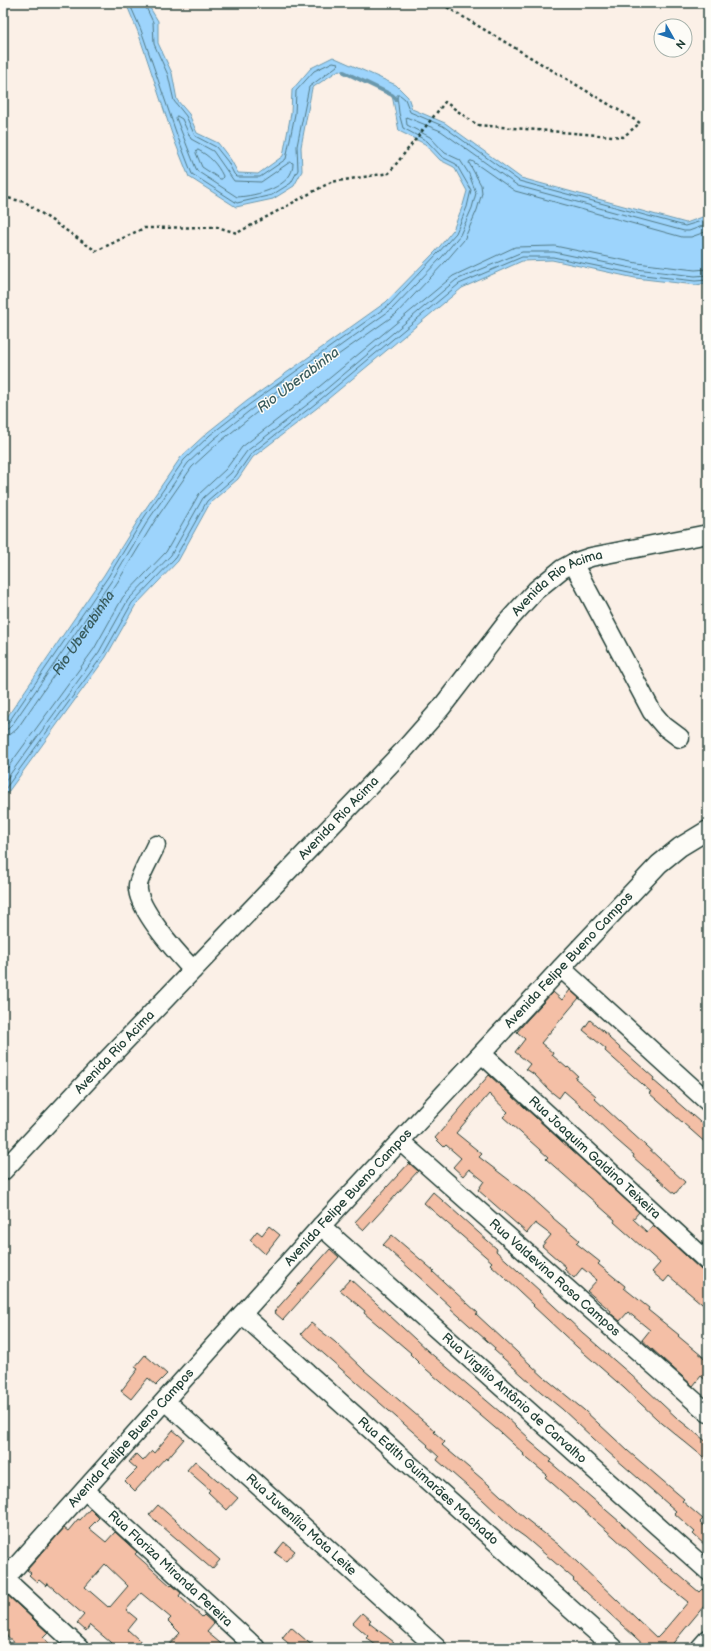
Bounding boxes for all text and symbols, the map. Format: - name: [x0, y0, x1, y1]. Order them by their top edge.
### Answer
- north arrow: [653, 18, 693, 58]
- text: N: [673, 37, 688, 51]
- water label: Rio Uberabinha: [254, 344, 343, 416]
- street label: Avenida Rio Acima: [508, 547, 604, 620]
- water label: Rio Uberabinha: [48, 587, 118, 678]
- street label: Avenida Rio Acima: [295, 773, 382, 863]
- street label: Avenida Felipe Bueno Campos: [501, 888, 637, 1032]
- street label: Avenida Rio Acima: [71, 1007, 158, 1097]
- street label: Rua Joaquim Galdino Teixeira: [525, 1093, 664, 1222]
- street label: Avenida Felipe Bueno Campos: [281, 1125, 416, 1269]
- street label: Rua Valdevina Rosa Campos: [486, 1216, 624, 1340]
- street label: Rua Virgílio Antônio de Carvalho: [439, 1330, 590, 1467]
- street label: Avenida Felipe Bueno Campos: [65, 1365, 198, 1511]
- street label: Rua Edith Guimarães Machado: [354, 1414, 502, 1548]
- street label: Rua Juvenília Mota Leite: [243, 1470, 360, 1579]
- street label: Rua Floriza Miranda Pereira: [104, 1507, 236, 1630]

